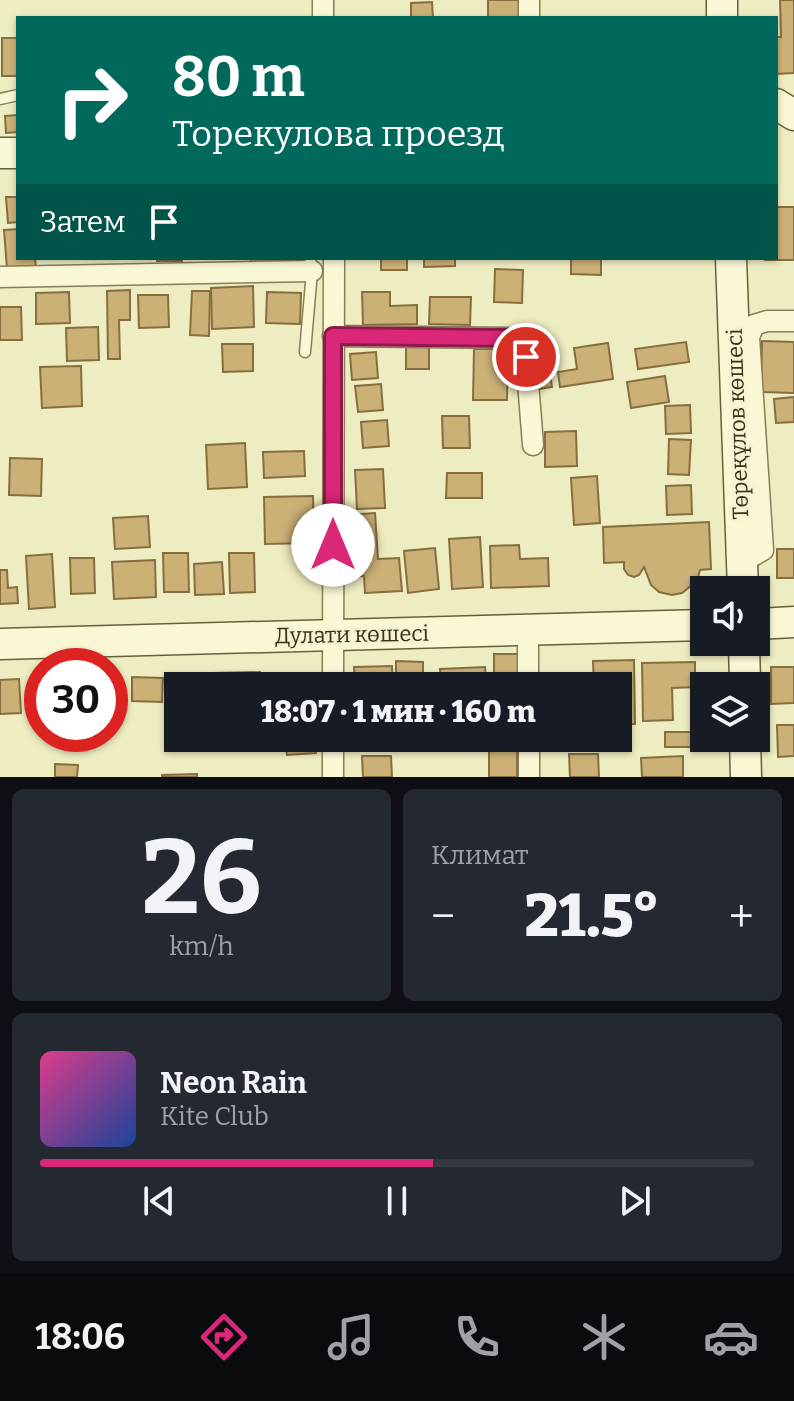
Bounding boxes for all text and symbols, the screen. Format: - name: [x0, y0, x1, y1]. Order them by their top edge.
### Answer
- text: 80 m: [172, 44, 305, 111]
- icon: right: [40, 48, 144, 152]
- text: Торекулова проезд: [172, 112, 505, 156]
- icon: arrive: [142, 200, 186, 244]
- text: Затем: [40, 204, 126, 240]
- pin: [492, 323, 560, 391]
- street label: Төреқұлов көшесі: [721, 328, 754, 520]
- icon: arrive: [504, 335, 548, 379]
- position arrow: [291, 503, 375, 587]
- map controls: [690, 576, 770, 752]
- button: sound: [690, 576, 770, 656]
- street label: Дулати көшесі: [275, 620, 430, 649]
- speed limit sign: 30: [24, 648, 128, 752]
- button: layers: [690, 672, 770, 752]
- text: 18:07 · 1 мин · 160 m: [261, 694, 535, 730]
- text: 26: [141, 816, 262, 941]
- text: Климат: [431, 840, 528, 871]
- text: 21.5°: [524, 880, 660, 952]
- text: −: [431, 890, 455, 943]
- text: +: [729, 890, 754, 943]
- text: km/h: [169, 931, 234, 962]
- text: Neon Rain: [160, 1065, 307, 1101]
- text: Kite Club: [160, 1101, 269, 1132]
- icon: previous: [137, 1179, 181, 1223]
- icon: pause: [375, 1179, 419, 1223]
- icon: next: [613, 1179, 657, 1223]
- icon: directions: [196, 1309, 252, 1365]
- icon: music: [323, 1309, 379, 1365]
- icon: phone: [449, 1309, 505, 1365]
- icon: climate: [576, 1309, 632, 1365]
- icon: car: [703, 1309, 759, 1365]
- text: 18:06: [35, 1315, 125, 1359]

